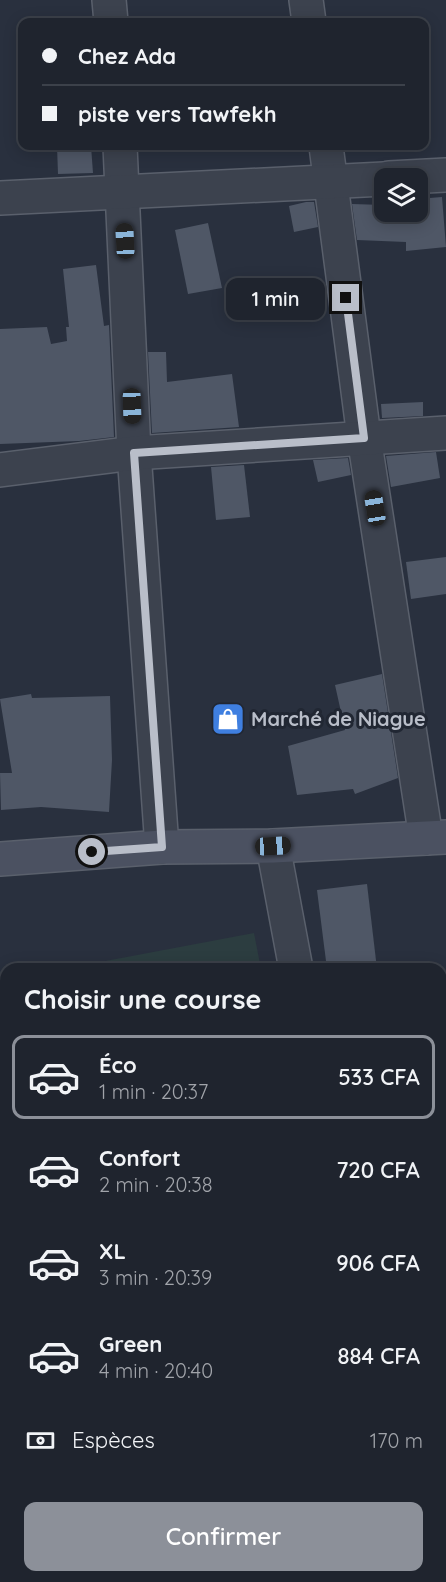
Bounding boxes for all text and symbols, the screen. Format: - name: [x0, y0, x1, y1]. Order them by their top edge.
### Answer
- text: Chez Ada: [78, 42, 176, 70]
- text: piste vers Tawfekh: [78, 100, 277, 128]
- map controls: [374, 168, 428, 222]
- button: layers: [374, 168, 428, 222]
- car: [115, 223, 135, 259]
- callout: 1 min: [226, 277, 325, 319]
- route end: [332, 284, 359, 311]
- text: 1 min: [252, 286, 299, 311]
- car: [122, 388, 142, 424]
- car: [363, 489, 387, 527]
- shop icon: Marché de Niague: [210, 701, 246, 737]
- place label: Marché de Niague: [251, 706, 426, 731]
- car: [255, 836, 291, 856]
- route start: [78, 838, 105, 865]
- text: Choisir une course: [24, 982, 261, 1016]
- icon: car: [27, 1050, 81, 1104]
- text: Éco: [99, 1051, 137, 1079]
- text: 533 CFA: [338, 1063, 420, 1091]
- text: 1 min · 20:37: [99, 1079, 208, 1104]
- icon: car: [27, 1143, 81, 1197]
- text: Confort: [99, 1144, 181, 1172]
- text: 720 CFA: [336, 1156, 420, 1184]
- text: 2 min · 20:38: [99, 1172, 212, 1197]
- icon: car: [27, 1236, 81, 1290]
- text: XL: [99, 1237, 126, 1265]
- text: 906 CFA: [336, 1249, 420, 1277]
- text: 3 min · 20:39: [99, 1265, 212, 1290]
- icon: car: [27, 1329, 81, 1383]
- text: Green: [99, 1330, 162, 1358]
- text: 884 CFA: [338, 1342, 420, 1370]
- text: 4 min · 20:40: [99, 1358, 213, 1383]
- icon: cash: [24, 1424, 57, 1457]
- text: Espèces: [72, 1426, 155, 1454]
- text: 170 m: [370, 1428, 423, 1453]
- button: Confirmer: [24, 1502, 423, 1571]

